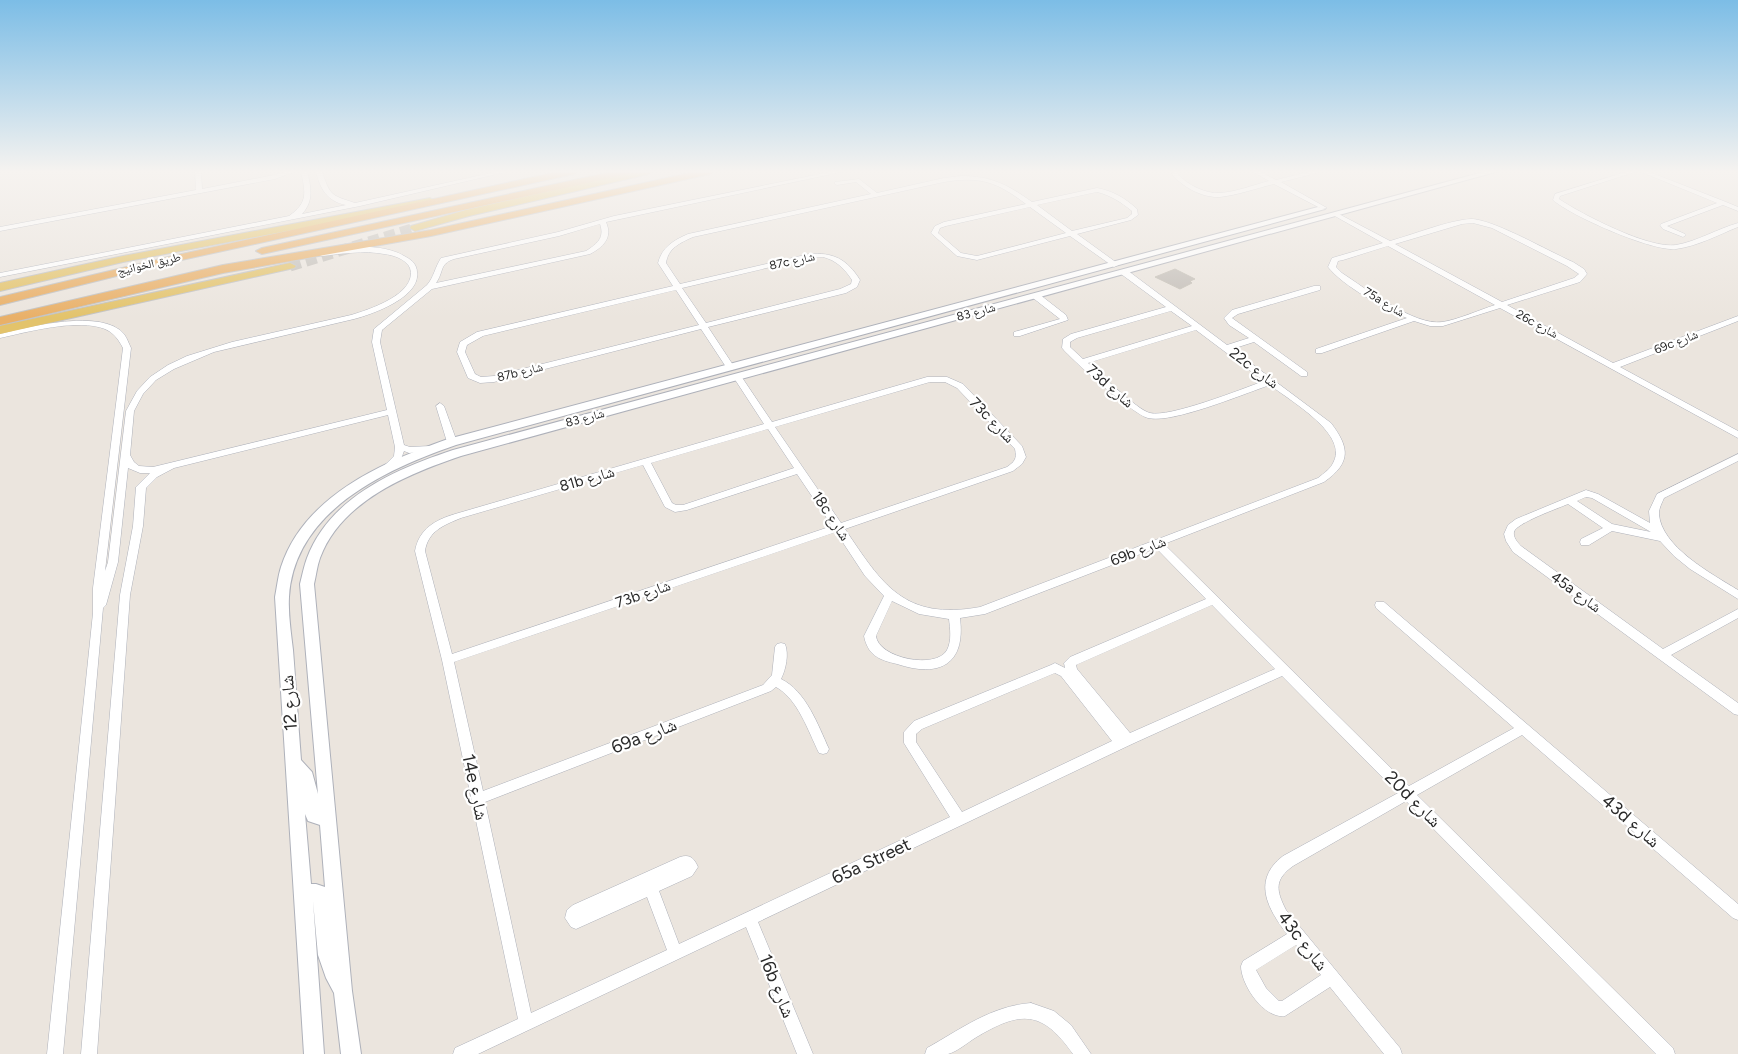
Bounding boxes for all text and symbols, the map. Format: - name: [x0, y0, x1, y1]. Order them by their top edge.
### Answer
- street label: 87c شارع: [768, 249, 816, 274]
- street label: طريق الخوانيج: [116, 250, 182, 278]
- street label: 75a شارع: [1360, 284, 1407, 321]
- street label: شارع 83: [955, 300, 997, 325]
- street label: 26c شارع: [1513, 307, 1561, 342]
- street label: 69c شارع: [1652, 327, 1700, 358]
- street label: 22c شارع: [1225, 344, 1282, 393]
- street label: 87b شارع: [496, 360, 545, 385]
- street label: 73d شارع: [1082, 360, 1138, 412]
- street label: 73c شارع: [965, 393, 1018, 447]
- street label: شارع 83: [564, 406, 606, 431]
- street label: 81b شارع: [557, 463, 617, 496]
- street label: 18c شارع: [807, 488, 854, 545]
- street label: 69b شارع: [1108, 532, 1169, 571]
- street label: 45a شارع: [1547, 568, 1605, 617]
- street label: 73b شارع: [613, 576, 673, 613]
- street label: شارع 12: [276, 674, 302, 732]
- street label: 69a شارع: [608, 714, 680, 758]
- street label: 14e شارع: [457, 752, 493, 822]
- street label: 20d شارع: [1380, 766, 1446, 832]
- street label: 43d شارع: [1597, 790, 1665, 852]
- street label: 65a Street: [828, 833, 914, 889]
- street label: 43c شارع: [1273, 907, 1333, 975]
- street label: 16b شارع: [754, 951, 800, 1021]

